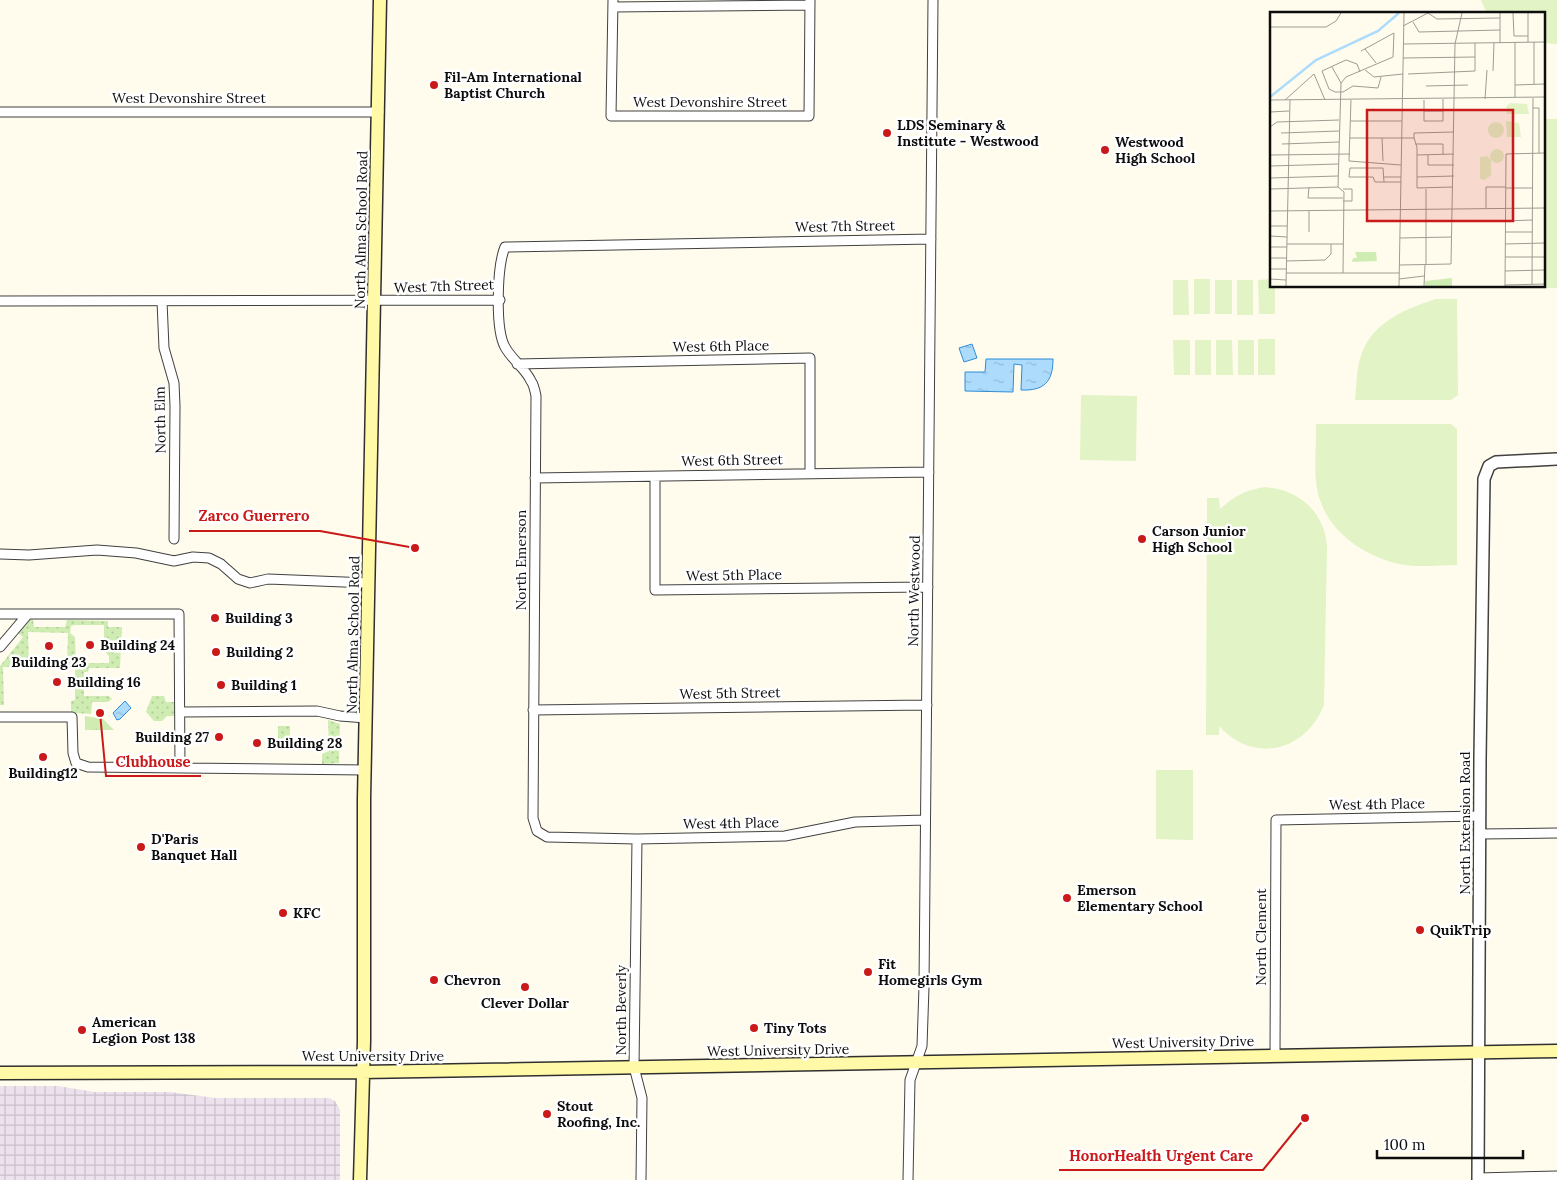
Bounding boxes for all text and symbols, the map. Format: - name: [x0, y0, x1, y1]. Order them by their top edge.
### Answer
- inset map: [1270, 12, 1544, 288]
- place label: Fil-Am International Baptist Church: [444, 68, 582, 102]
- marker: Fil-Am International Baptist Church: [428, 79, 440, 91]
- street label: West Devonshire Street: [112, 89, 267, 107]
- street label: West Devonshire Street: [633, 93, 788, 111]
- place label: LDS Seminary & Institute - Westwood: [897, 116, 1039, 150]
- marker: LDS Seminary & Institute - Westwood: [881, 127, 893, 139]
- place label: Westwood High School: [1115, 133, 1196, 167]
- marker: Westwood High School: [1099, 144, 1111, 156]
- street label: North Alma School Road: [351, 151, 371, 309]
- street label: West 7th Street: [795, 216, 896, 236]
- street label: West 7th Street: [394, 275, 495, 297]
- street label: West 6th Place: [673, 336, 770, 356]
- street label: North Elm: [150, 386, 170, 454]
- street label: West 6th Street: [681, 450, 784, 470]
- callout: Zarco Guerrero: [189, 501, 320, 531]
- text: Zarco Guerrero: [199, 506, 310, 525]
- street label: North Emerson: [512, 509, 530, 610]
- place label: Carson Junior High School: [1152, 522, 1246, 556]
- marker: Carson Junior High School: [1136, 533, 1148, 545]
- street label: North Westwood: [904, 535, 924, 647]
- street label: North Alma School Road: [343, 556, 363, 714]
- street label: West 5th Place: [686, 565, 783, 585]
- place label: Building 3: [225, 609, 293, 627]
- marker: Building 3: [209, 612, 221, 624]
- place label: Building 24: [100, 636, 176, 654]
- marker: Building 24: [84, 639, 96, 651]
- marker: Building 23: [43, 640, 55, 652]
- place label: Building 2: [226, 643, 294, 661]
- marker: Building 2: [210, 646, 222, 658]
- place label: Building 23: [11, 653, 87, 671]
- place label: Building 16: [67, 673, 141, 691]
- marker: Building 16: [51, 676, 63, 688]
- place label: Building 1: [231, 676, 297, 694]
- marker: Building 1: [215, 679, 227, 691]
- street label: West 5th Street: [679, 683, 781, 703]
- place label: Building 27: [135, 728, 209, 746]
- marker: Building 27: [213, 731, 225, 743]
- place label: Building 28: [267, 734, 343, 752]
- marker: Building 28: [251, 737, 263, 749]
- callout: Clubhouse: [106, 746, 201, 776]
- marker: Building12: [37, 751, 49, 763]
- street label: North Extension Road: [1456, 751, 1474, 895]
- text: Clubhouse: [115, 752, 191, 771]
- place label: Building12: [8, 764, 78, 782]
- street label: West 4th Place: [1329, 794, 1426, 814]
- street label: West 4th Place: [683, 813, 780, 833]
- place label: D'Paris Banquet Hall: [151, 830, 238, 864]
- marker: D'Paris Banquet Hall: [135, 841, 147, 853]
- place label: Emerson Elementary School: [1077, 881, 1203, 915]
- street label: North Clement: [1252, 888, 1270, 986]
- marker: Emerson Elementary School: [1061, 892, 1073, 904]
- place label: KFC: [293, 904, 321, 922]
- marker: KFC: [277, 907, 289, 919]
- place label: QuikTrip: [1430, 921, 1491, 939]
- marker: QuikTrip: [1414, 924, 1426, 936]
- place label: Fit Homegirls Gym: [878, 955, 983, 989]
- street label: North Beverly: [612, 964, 630, 1055]
- marker: Fit Homegirls Gym: [862, 966, 874, 978]
- place label: Chevron: [444, 971, 501, 989]
- marker: Chevron: [428, 974, 440, 986]
- marker: Clever Dollar: [519, 981, 531, 993]
- place label: Clever Dollar: [481, 994, 569, 1012]
- place label: American Legion Post 138: [92, 1013, 196, 1047]
- place label: Tiny Tots: [764, 1019, 827, 1037]
- marker: Tiny Tots: [748, 1022, 760, 1034]
- marker: American Legion Post 138: [76, 1024, 88, 1036]
- street label: West University Drive: [1112, 1032, 1255, 1052]
- street label: West University Drive: [707, 1040, 850, 1060]
- street label: West University Drive: [302, 1047, 445, 1065]
- place label: Stout Roofing, Inc.: [557, 1097, 640, 1131]
- marker: Stout Roofing, Inc.: [541, 1108, 553, 1120]
- scale bar: [1377, 1128, 1523, 1160]
- text: 100 m: [1384, 1135, 1425, 1154]
- callout: HonorHealth Urgent Care: [1059, 1140, 1263, 1170]
- text: HonorHealth Urgent Care: [1069, 1146, 1253, 1165]

